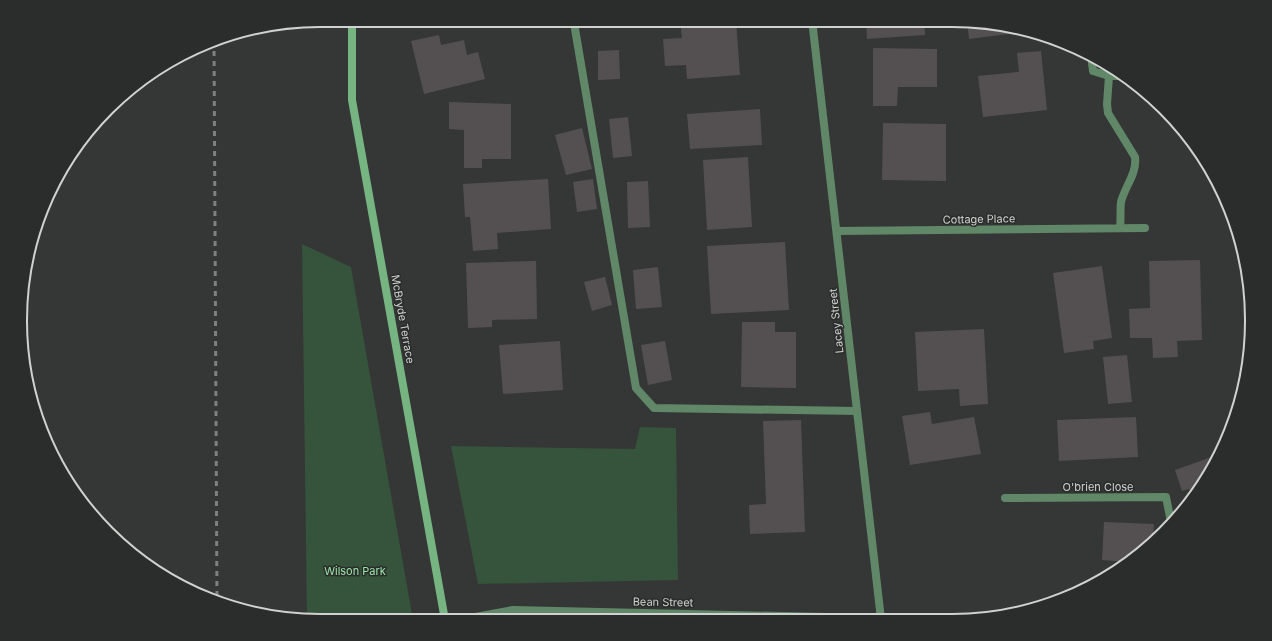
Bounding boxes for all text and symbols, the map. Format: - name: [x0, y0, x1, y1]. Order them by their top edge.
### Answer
- street label: Cottage Place: [943, 211, 1015, 227]
- street label: McBryde Terrace: [388, 273, 418, 365]
- street label: Lacey Street: [826, 287, 846, 354]
- street label: O'brien Close: [1063, 480, 1133, 494]
- park label: Wilson Park: [324, 564, 386, 578]
- street label: Bean Street: [633, 594, 694, 610]

